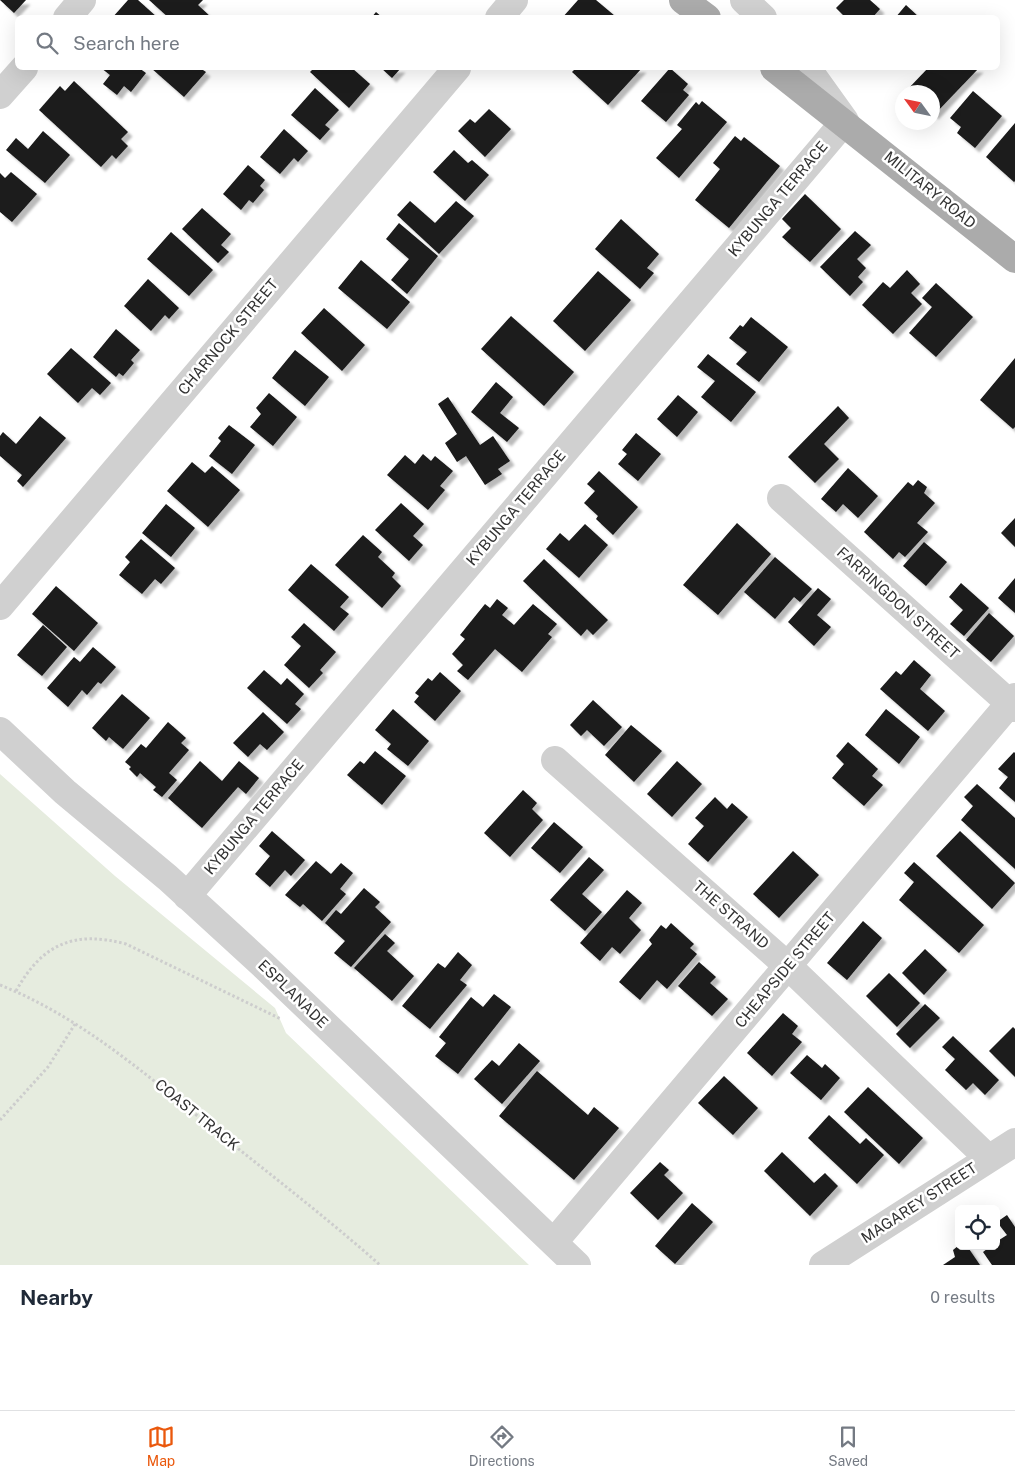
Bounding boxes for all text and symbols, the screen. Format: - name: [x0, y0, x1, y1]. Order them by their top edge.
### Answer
- search box: [15, 15, 1000, 70]
- icon: search: [33, 29, 61, 57]
- text: Search here: [73, 32, 180, 54]
- north arrow: [895, 85, 940, 130]
- street label: KYBUNGA TERRACE: [724, 138, 831, 260]
- street label: MILITARY ROAD: [881, 148, 979, 232]
- street label: CHARNOCK STREET: [174, 275, 281, 398]
- street label: KYBUNGA TERRACE: [462, 447, 569, 569]
- street label: FARRINGDON STREET: [834, 543, 963, 662]
- street label: KYBUNGA TERRACE: [200, 756, 307, 878]
- street label: THE STRAND: [690, 877, 773, 952]
- street label: CHEAPSIDE STREET: [731, 908, 838, 1031]
- street label: ESPLANADE: [255, 956, 332, 1031]
- street label: COAST TRACK: [152, 1075, 243, 1154]
- street label: MAGAREY STREET: [858, 1159, 980, 1246]
- map controls: [955, 1205, 1000, 1250]
- button: locate: [955, 1205, 1000, 1250]
- text: Nearby: [20, 1285, 93, 1310]
- text: 0 results: [930, 1288, 995, 1307]
- tab: Map: [147, 1423, 175, 1469]
- tab: Directions: [469, 1423, 535, 1469]
- tab: Saved: [828, 1423, 868, 1469]

